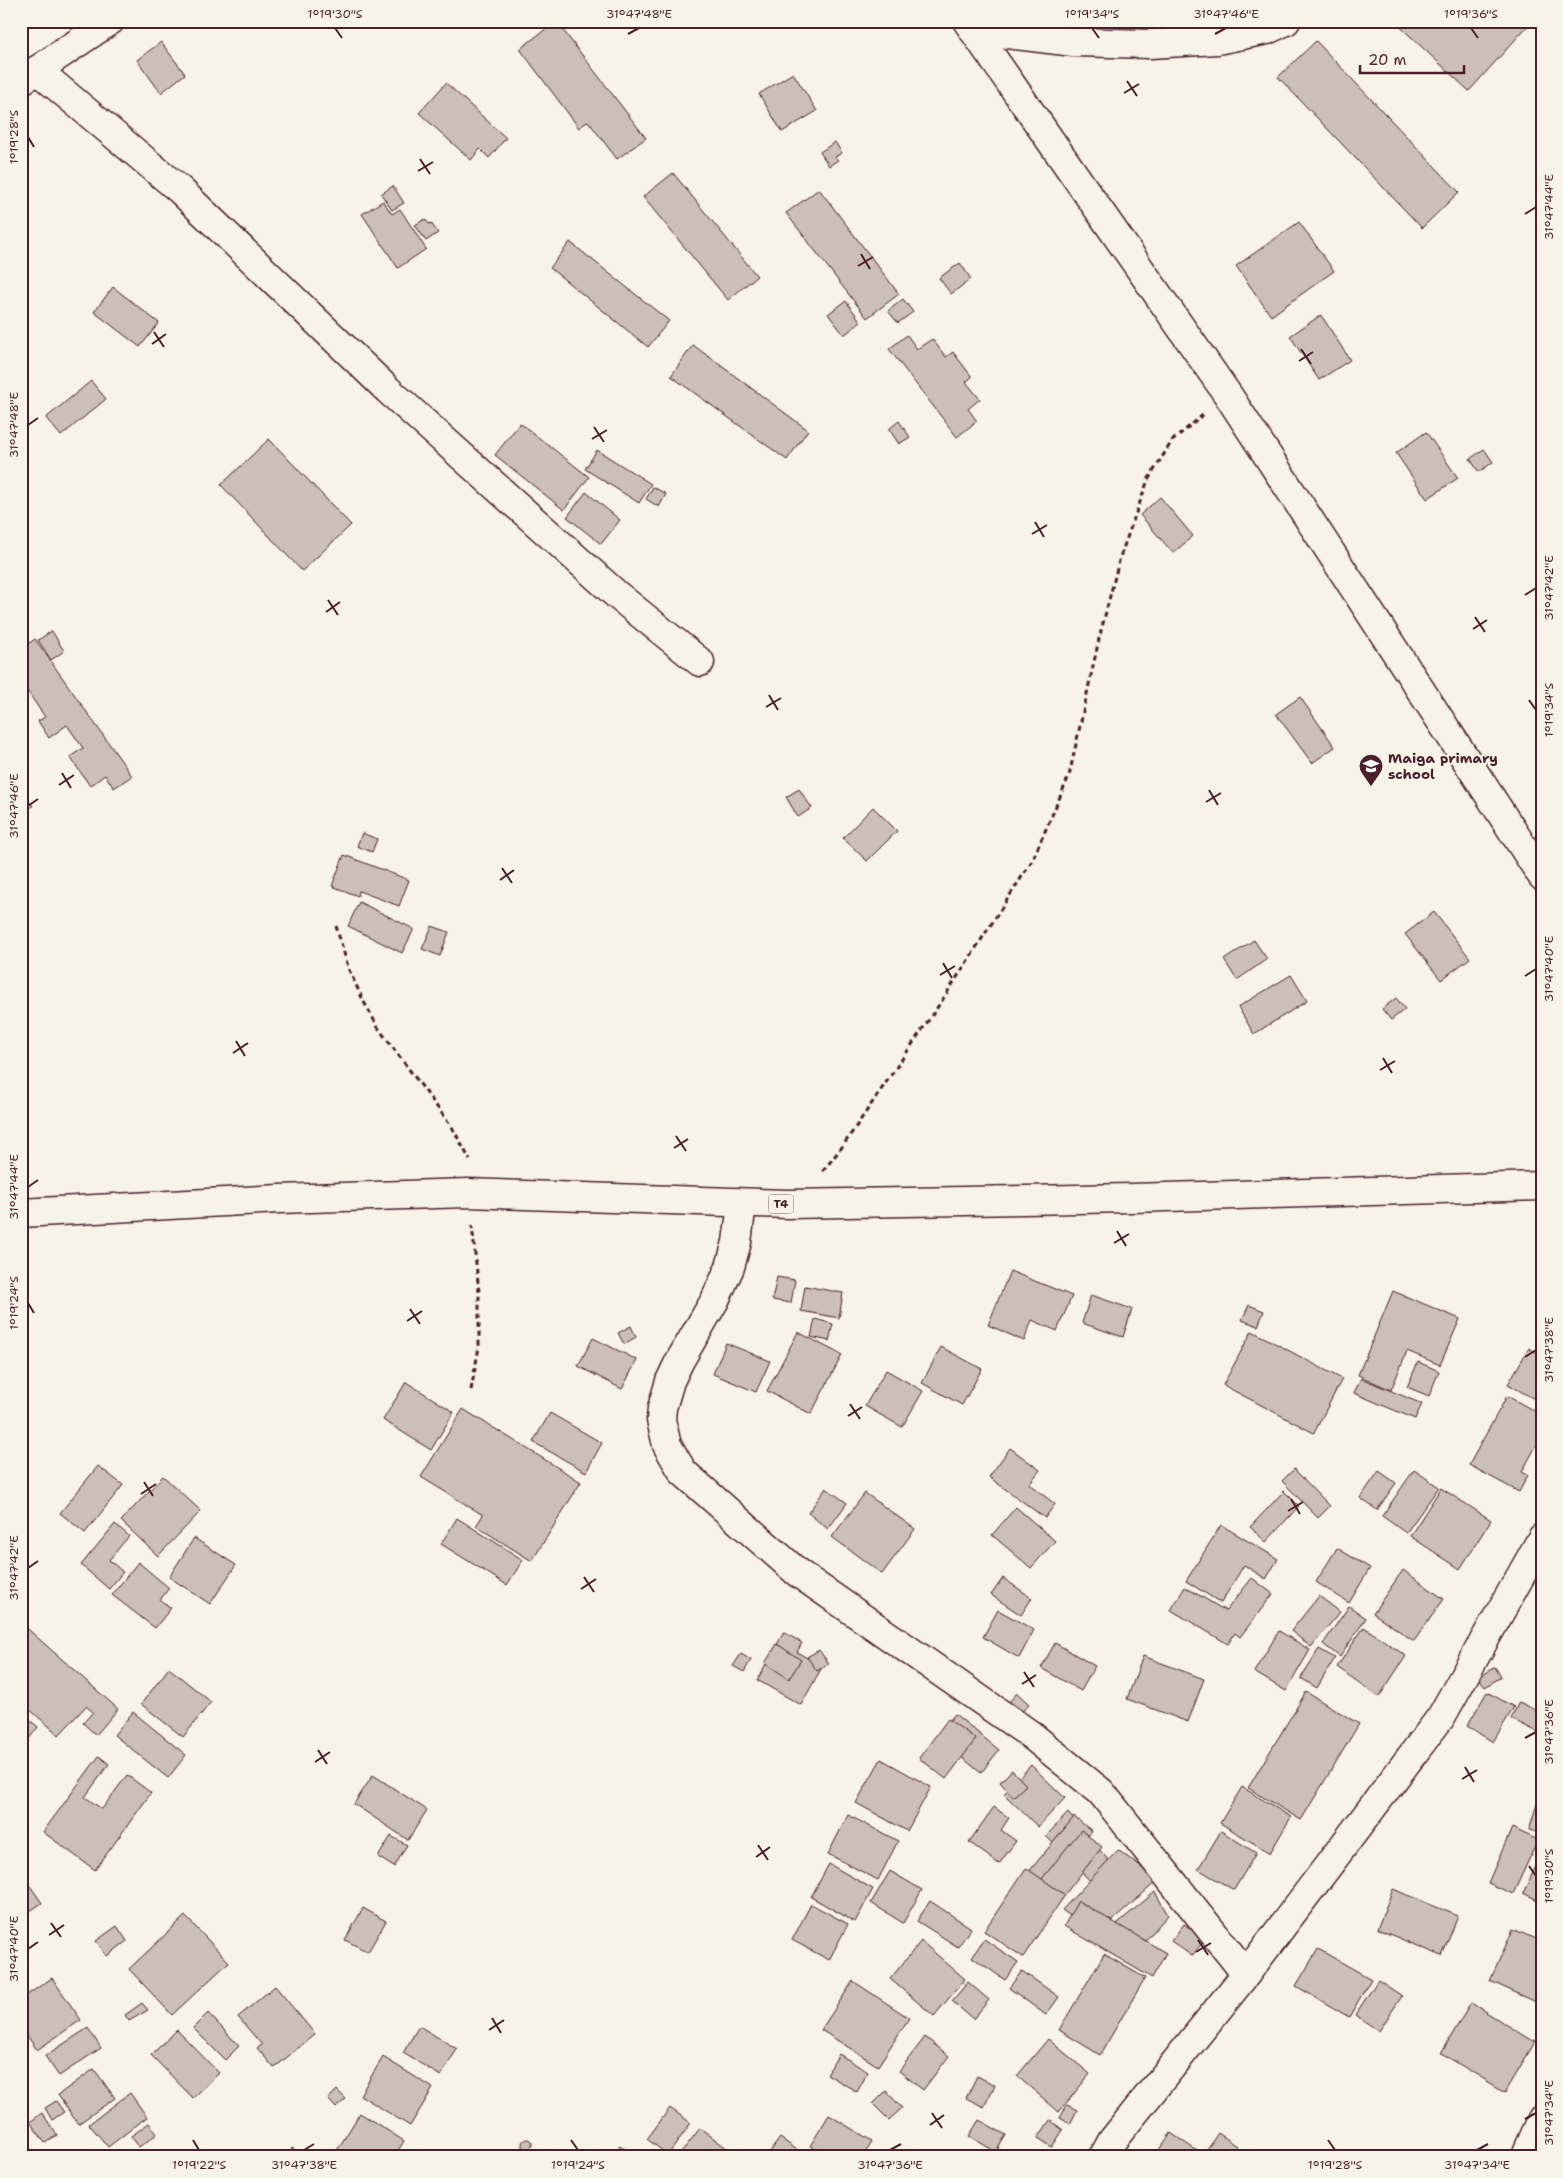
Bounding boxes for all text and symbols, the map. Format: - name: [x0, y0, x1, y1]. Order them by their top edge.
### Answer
- text: 1°19'30"S: [308, 6, 363, 22]
- text: 31°47'48"E: [606, 6, 672, 22]
- text: 1°19'34"S: [1065, 6, 1120, 22]
- text: 31°47'46"E: [1193, 6, 1259, 22]
- text: 1°19'36"S: [1444, 6, 1498, 22]
- scale bar: [1360, 42, 1464, 74]
- text: 20 m: [1368, 50, 1407, 70]
- text: 1°19'28"S: [6, 109, 22, 164]
- text: 31°47'44"E: [1541, 174, 1557, 240]
- text: 31°47'48"E: [6, 392, 22, 458]
- text: 31°47'42"E: [1541, 555, 1557, 621]
- text: 1°19'34"S: [1541, 682, 1557, 737]
- place label: Maiga primary school: [1388, 749, 1498, 783]
- school or university icon: Maiga primary school: [1358, 753, 1384, 787]
- text: 31°47'46"E: [6, 773, 22, 839]
- text: 31°47'40"E: [1541, 936, 1557, 1002]
- text: 31°47'44"E: [6, 1154, 22, 1220]
- road number: T4: [768, 1194, 794, 1214]
- text: 1°19'24"S: [6, 1276, 22, 1330]
- text: 31°47'38"E: [1541, 1317, 1557, 1383]
- text: 31°47'42"E: [6, 1535, 22, 1601]
- text: 31°47'36"E: [1541, 1699, 1557, 1765]
- text: 1°19'30"S: [1541, 1848, 1557, 1903]
- text: 31°47'40"E: [6, 1916, 22, 1982]
- text: 31°47'34"E: [1541, 2080, 1557, 2146]
- text: 1°19'22"S: [172, 2157, 226, 2173]
- text: 31°47'38"E: [271, 2157, 337, 2173]
- text: 1°19'24"S: [551, 2157, 605, 2173]
- text: 31°47'36"E: [857, 2157, 923, 2173]
- text: 1°19'28"S: [1308, 2157, 1363, 2173]
- text: 31°47'34"E: [1444, 2157, 1510, 2173]

